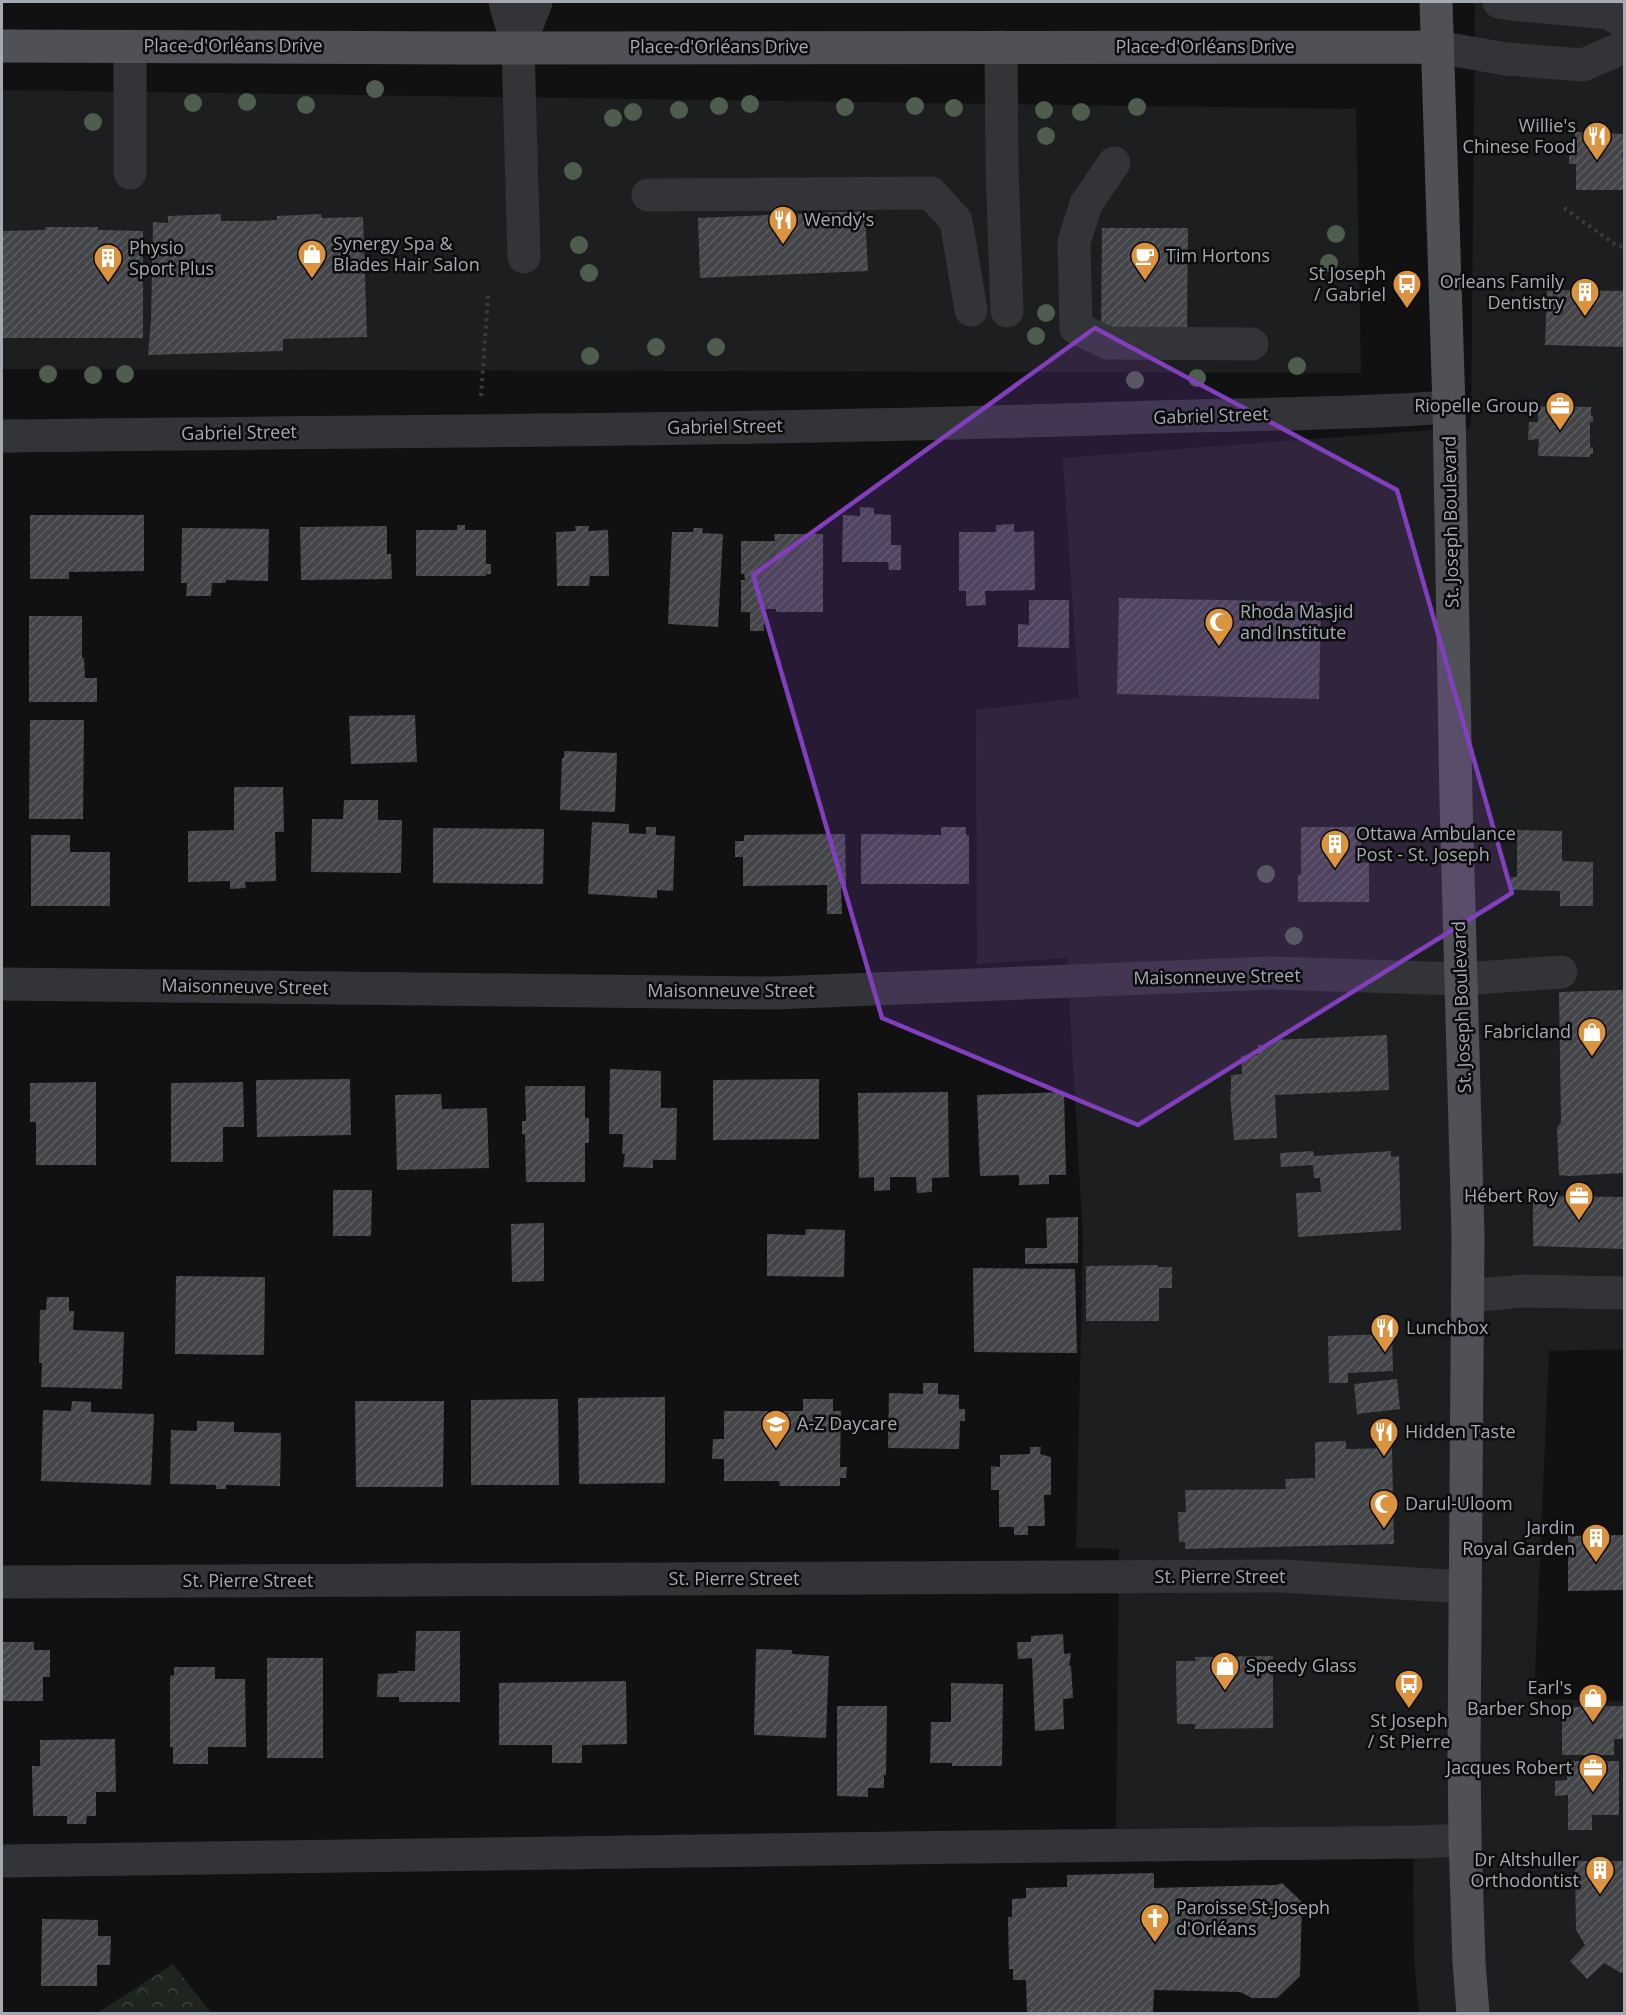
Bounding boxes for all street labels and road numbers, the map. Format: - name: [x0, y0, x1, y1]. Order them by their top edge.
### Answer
- street label: Place-d'Orléans Drive: [143, 33, 323, 57]
- street label: Place-d'Orléans Drive: [629, 34, 809, 58]
- street label: Place-d'Orléans Drive: [1115, 34, 1295, 58]
- street label: Gabriel Street: [1153, 401, 1269, 429]
- street label: Gabriel Street: [667, 413, 783, 439]
- street label: Gabriel Street: [181, 419, 297, 445]
- street label: St. Joseph Boulevard: [1436, 436, 1464, 608]
- street label: St. Joseph Boulevard: [1446, 921, 1476, 1094]
- street label: Maisonneuve Street: [1133, 963, 1301, 989]
- street label: Maisonneuve Street: [161, 973, 329, 999]
- street label: Maisonneuve Street: [647, 978, 815, 1002]
- street label: St. Pierre Street: [1155, 1564, 1285, 1588]
- street label: St. Pierre Street: [669, 1566, 799, 1590]
- street label: St. Pierre Street: [183, 1568, 313, 1592]

